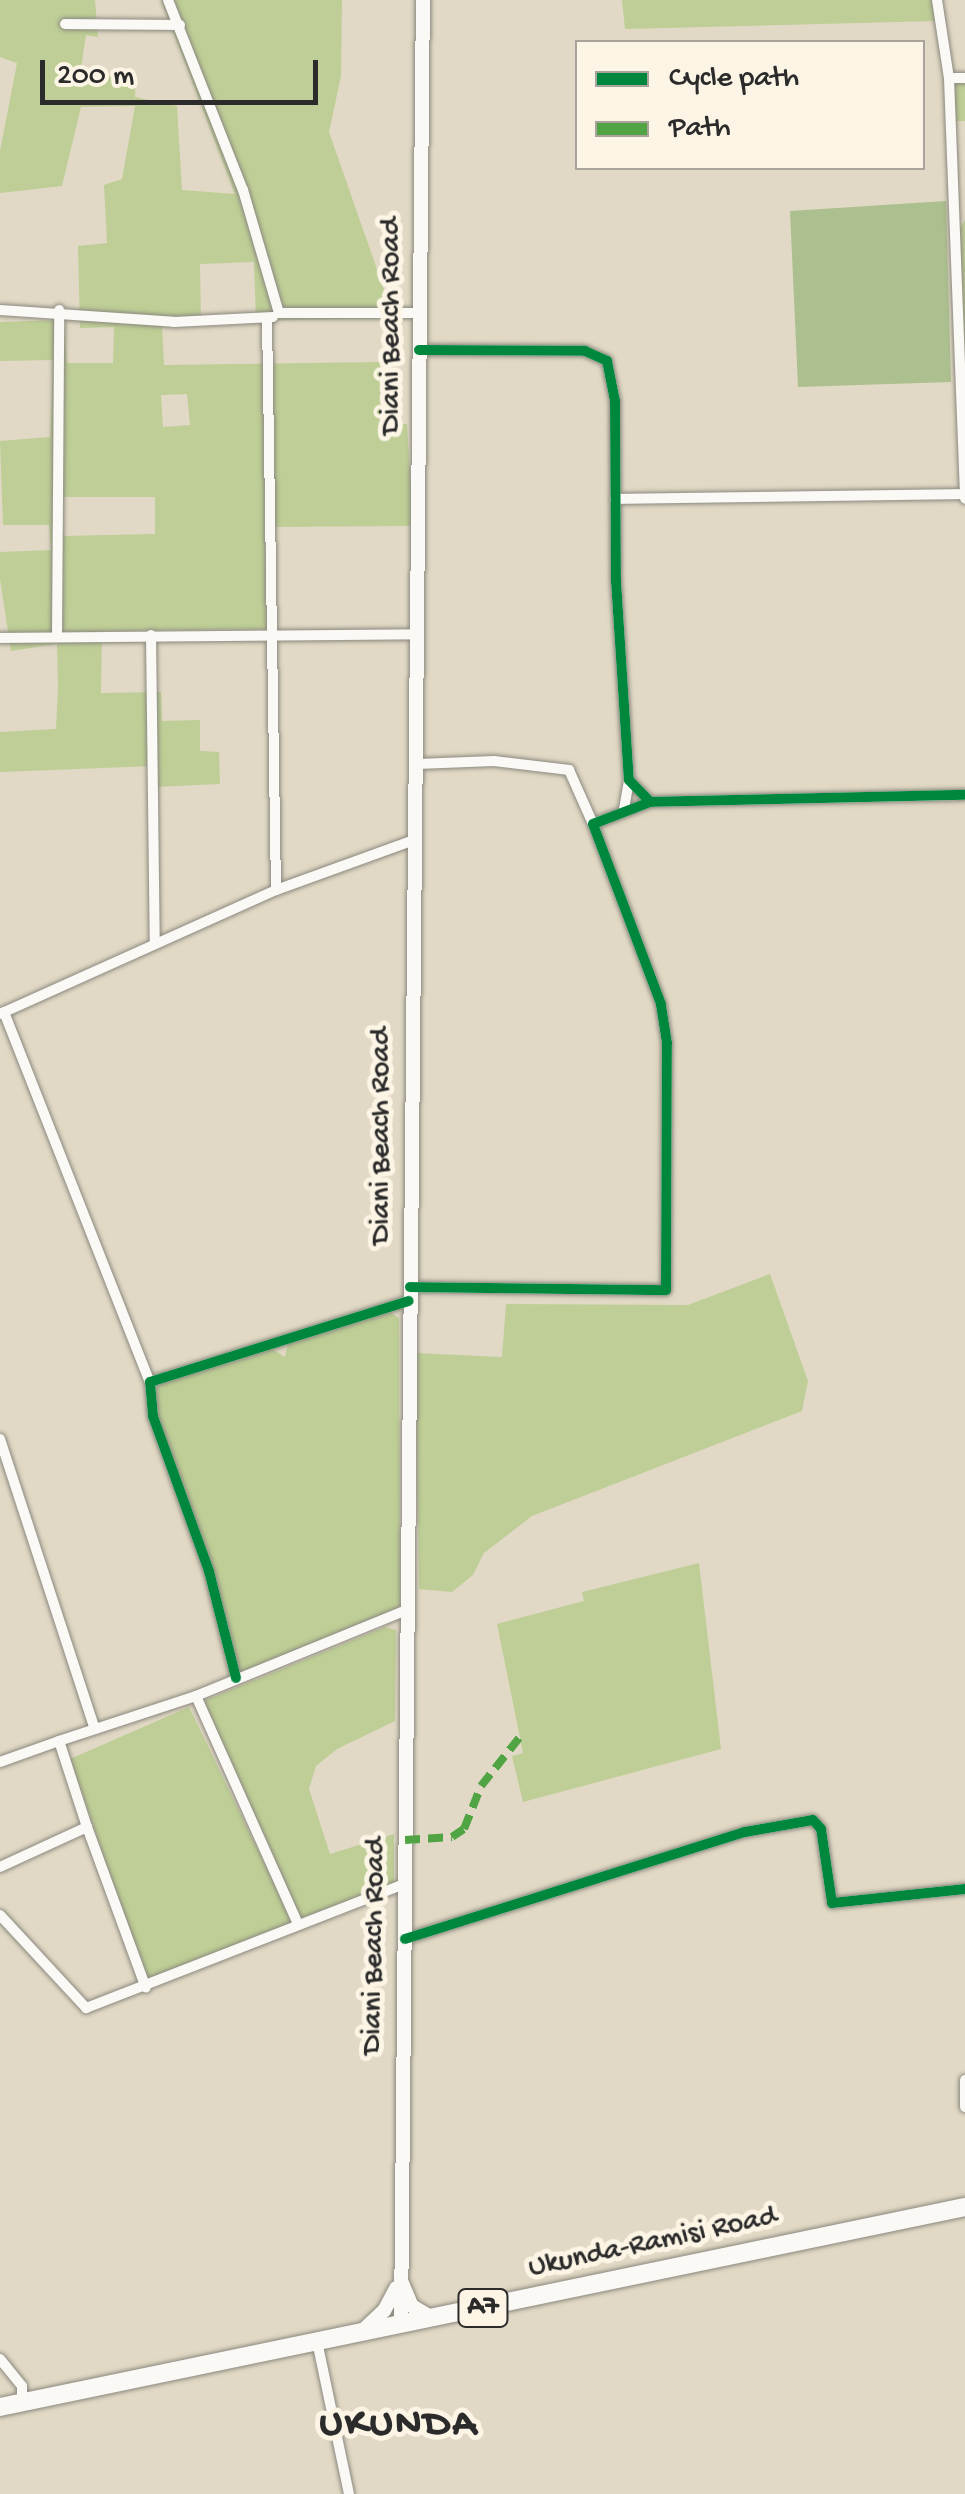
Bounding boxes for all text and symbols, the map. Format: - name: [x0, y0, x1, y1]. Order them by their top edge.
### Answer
- scale bar: [45, 40, 322, 102]
- legend: [575, 40, 925, 170]
- text: 200 m: [57, 60, 134, 95]
- text: Cycle path: [669, 62, 799, 97]
- text: Path: [669, 112, 731, 147]
- street label: Diani Beach Road: [375, 218, 411, 434]
- street label: Diani Beach Road: [365, 1028, 401, 1244]
- street label: Diani Beach Road: [356, 1837, 396, 2055]
- street label: Ukunda-Ramisi Road: [526, 2200, 780, 2288]
- road number: A7: [456, 2285, 510, 2331]
- district label: UKUNDA: [320, 2402, 478, 2450]

